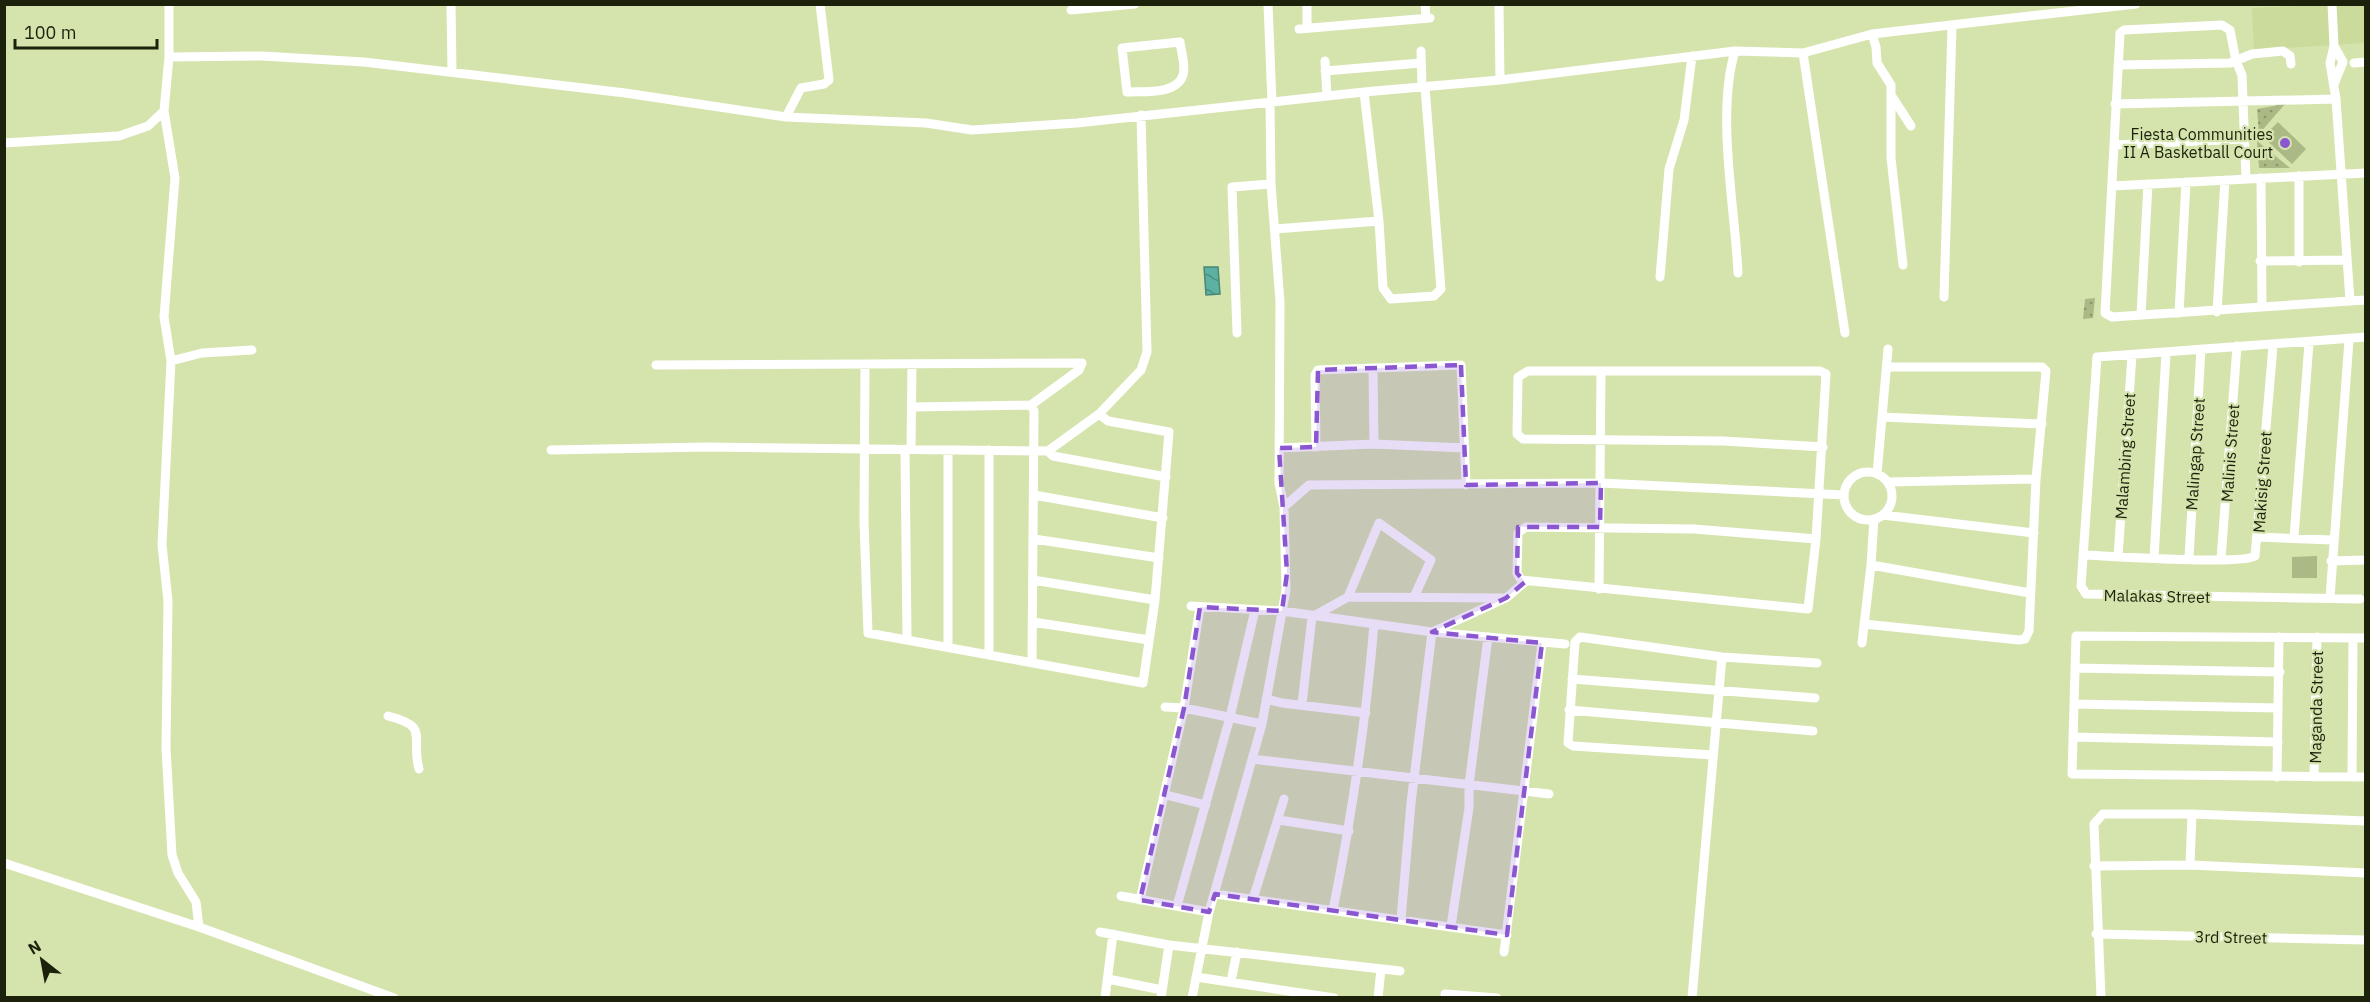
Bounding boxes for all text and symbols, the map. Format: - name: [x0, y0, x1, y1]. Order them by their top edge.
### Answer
- scale bar: [15, 12, 158, 50]
- text: 100 m: [24, 21, 76, 44]
- place label: Fiesta Communities II A Basketball Court: [2123, 124, 2273, 162]
- marker: Fiesta Communities II A Basketball Court: [2278, 136, 2292, 150]
- street label: Malambing Street: [2111, 392, 2139, 520]
- street label: Malingap Street: [2181, 397, 2209, 511]
- street label: Malinis Street: [2217, 403, 2243, 503]
- street label: Makisig Street: [2248, 430, 2276, 534]
- street label: Malakas Street: [2103, 585, 2211, 607]
- street label: Maganda Street: [2305, 650, 2327, 764]
- street label: 3rd Street: [2195, 926, 2267, 948]
- north arrow: [12, 930, 72, 990]
- text: N: [24, 936, 44, 959]

